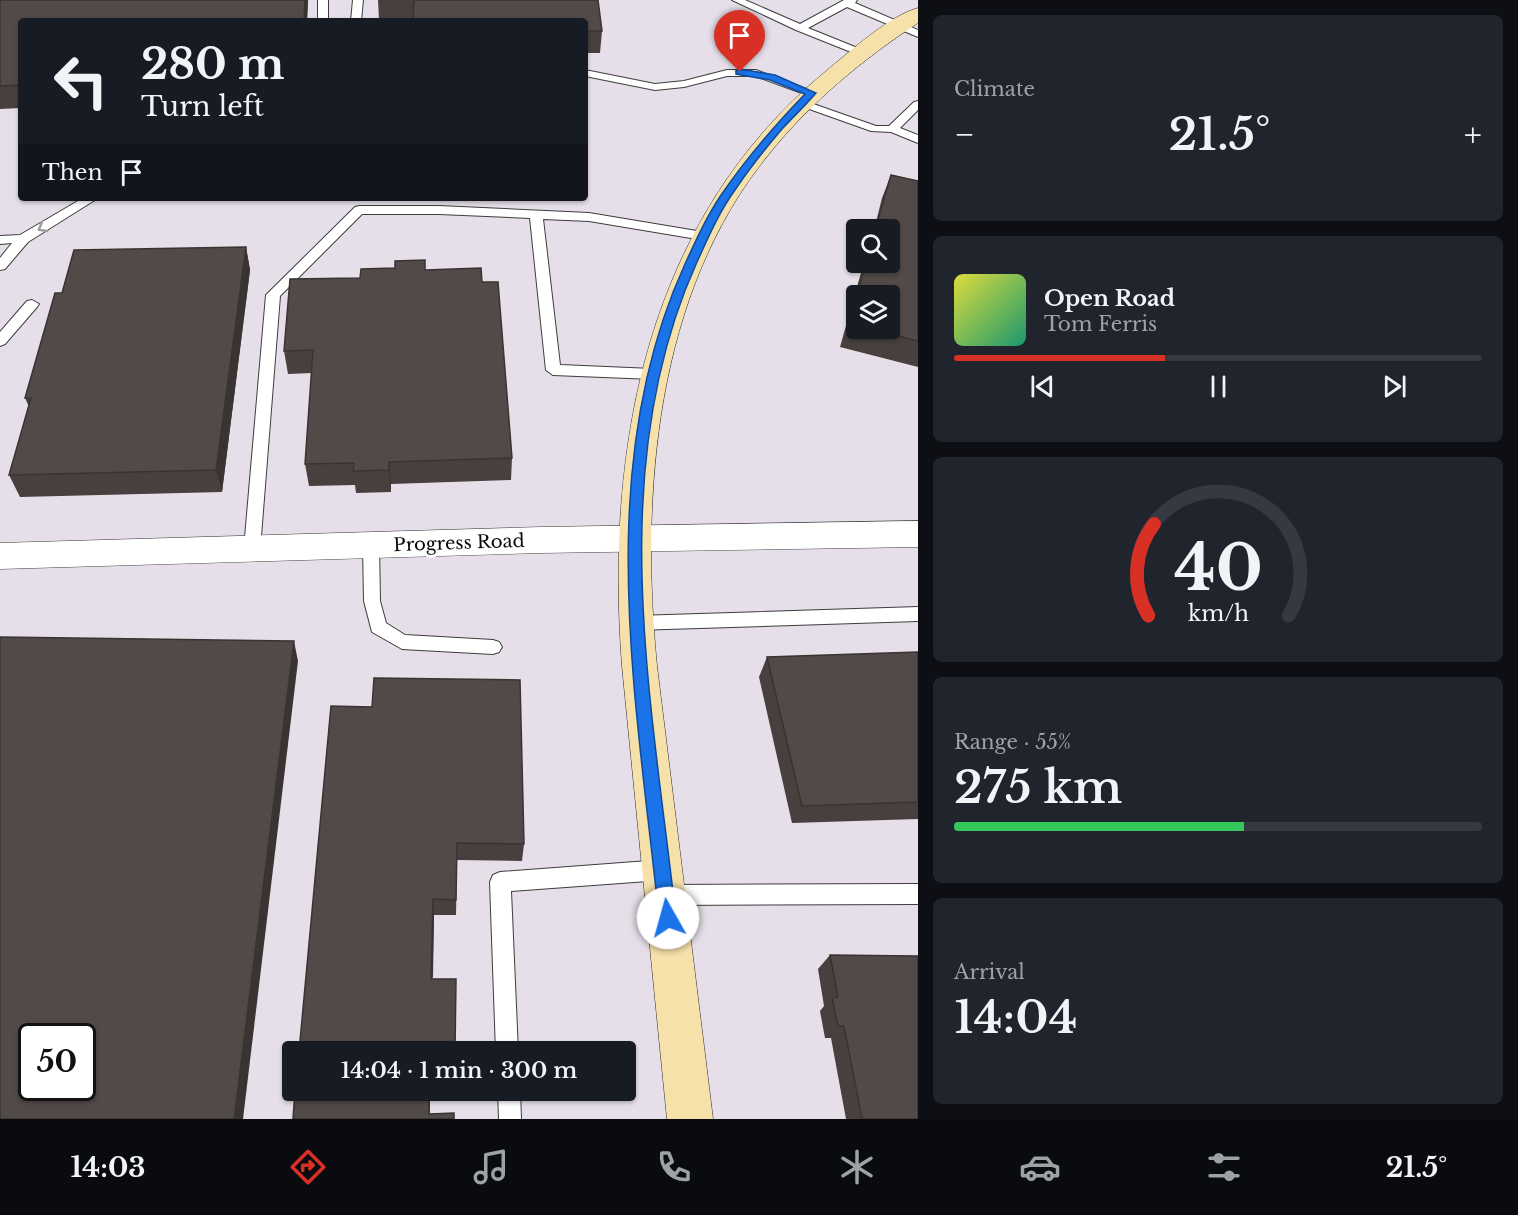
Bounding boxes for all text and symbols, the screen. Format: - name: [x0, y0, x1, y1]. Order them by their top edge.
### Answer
- pin: [714, 10, 765, 72]
- icon: arrive: [723, 19, 756, 52]
- text: 280 m: [141, 38, 284, 90]
- icon: left: [42, 42, 120, 120]
- text: Climate: [954, 77, 1035, 101]
- text: Turn left: [141, 90, 264, 123]
- text: 21.5°: [1168, 106, 1270, 162]
- text: −: [954, 114, 975, 155]
- text: +: [1464, 114, 1482, 155]
- icon: arrive: [115, 156, 148, 189]
- text: Then: [42, 159, 103, 186]
- map controls: [846, 219, 900, 339]
- button: search: [846, 219, 900, 273]
- one-way arrow: [38, 220, 48, 232]
- button: layers: [846, 285, 900, 339]
- text: Open Road: [1044, 285, 1175, 312]
- text: Tom Ferris: [1044, 312, 1157, 336]
- icon: previous: [1026, 370, 1059, 403]
- icon: pause: [1202, 370, 1235, 403]
- icon: next: [1378, 370, 1411, 403]
- street label: Progress Road: [393, 530, 525, 556]
- text: 40: [1174, 530, 1262, 608]
- text: km/h: [1188, 601, 1249, 628]
- text: Range · 55%: [954, 730, 1071, 754]
- text: 275 km: [954, 759, 1122, 815]
- position arrow: [636, 886, 700, 950]
- text: Arrival: [954, 960, 1025, 984]
- text: 14:04: [954, 989, 1077, 1045]
- speed limit sign: 50: [18, 1023, 96, 1101]
- text: 14:04 · 1 min · 300 m: [341, 1057, 577, 1084]
- icon: directions: [287, 1146, 329, 1188]
- icon: music: [470, 1146, 512, 1188]
- icon: phone: [653, 1146, 695, 1188]
- icon: climate: [836, 1146, 878, 1188]
- icon: car: [1019, 1146, 1061, 1188]
- icon: filters: [1203, 1146, 1245, 1188]
- text: 14:03: [71, 1151, 146, 1184]
- text: 21.5°: [1386, 1151, 1447, 1184]

